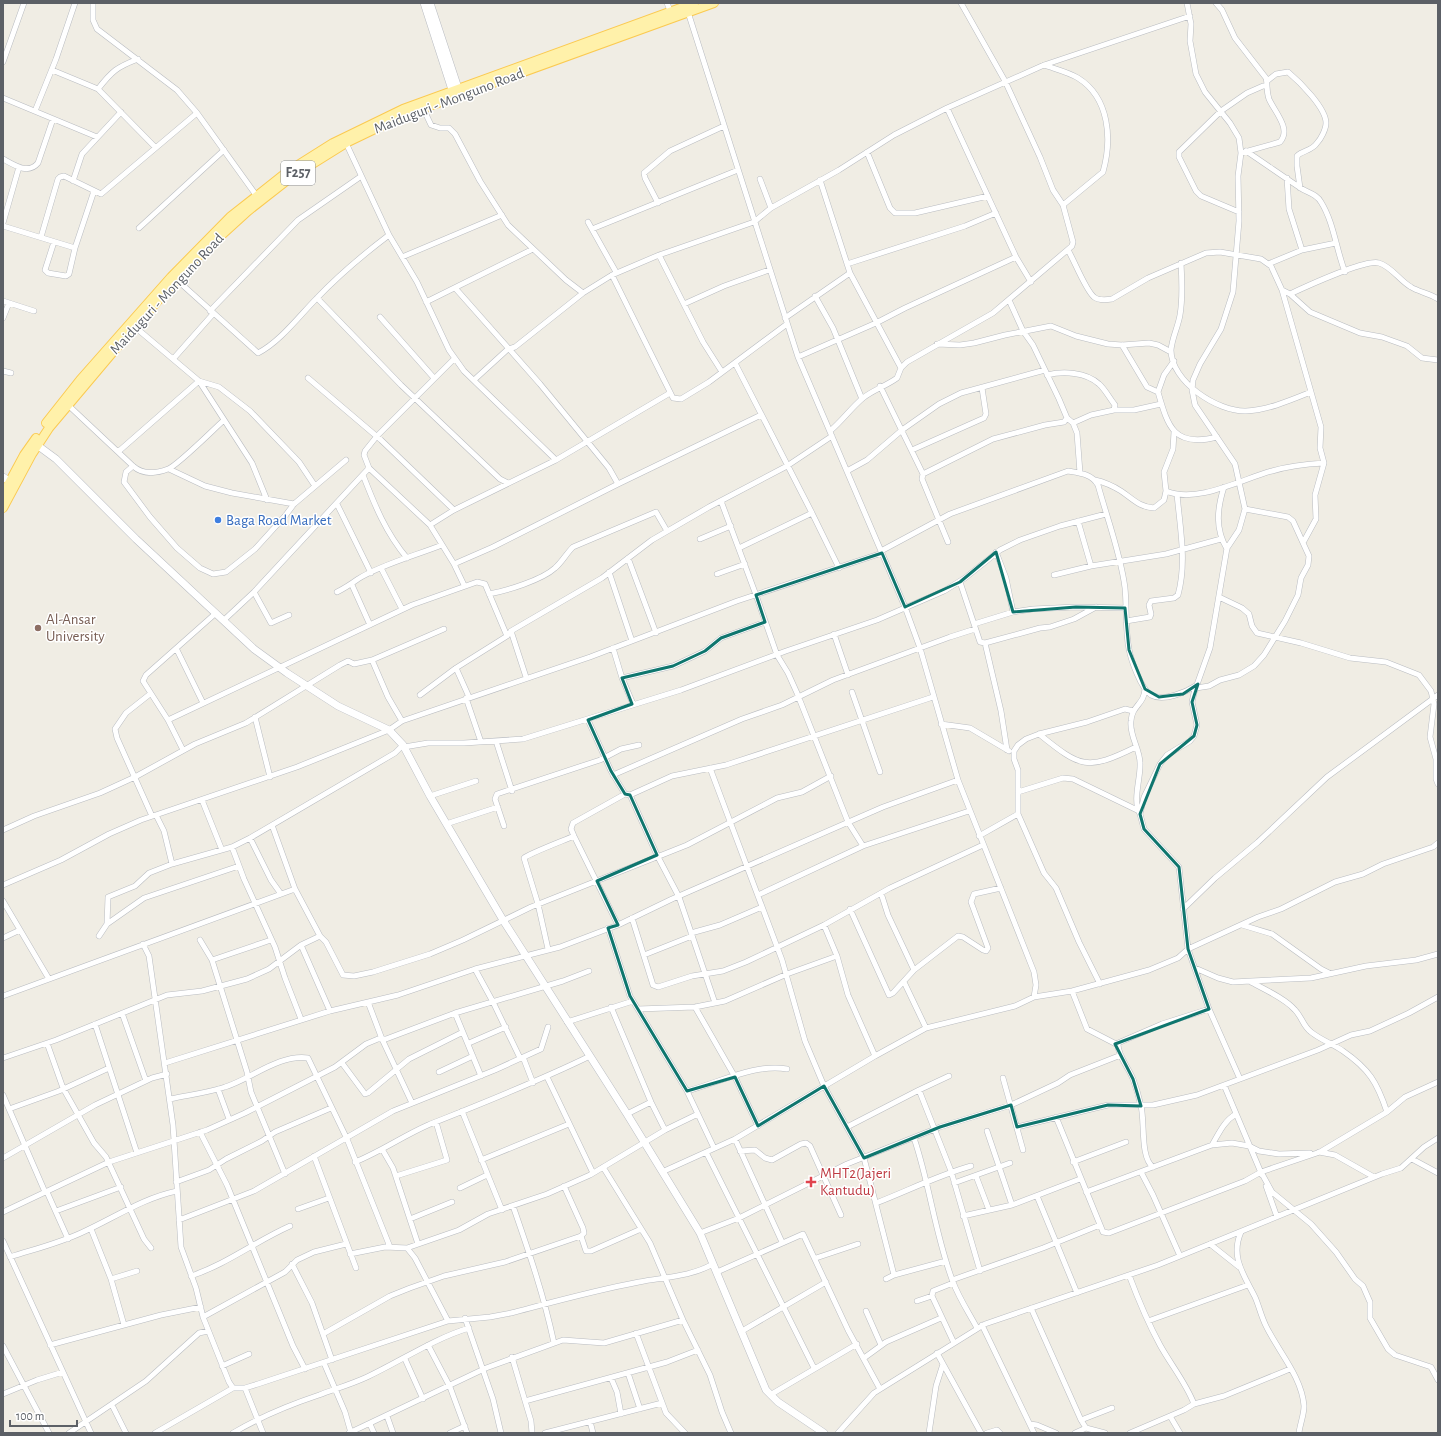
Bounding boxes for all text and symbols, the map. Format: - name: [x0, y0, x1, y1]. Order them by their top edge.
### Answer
- street label: Maiduguri - Monguno Road: [372, 65, 526, 137]
- road number: F257: [281, 161, 315, 185]
- street label: Maiduguri - Monguno Road: [107, 230, 227, 357]
- place label: Baga Road Market: [226, 513, 332, 528]
- marker: Baga Road Market: [213, 515, 223, 525]
- place label: Al-Ansar University: [46, 612, 105, 644]
- marker: Al-Ansar University: [33, 623, 43, 633]
- place label: MHT2(Jajeri Kantudu): [820, 1166, 891, 1198]
- marker: MHT2(Jajeri Kantudu): [805, 1176, 817, 1188]
- scale bar: [10, 1402, 77, 1428]
- text: 100 m: [16, 1410, 44, 1422]

